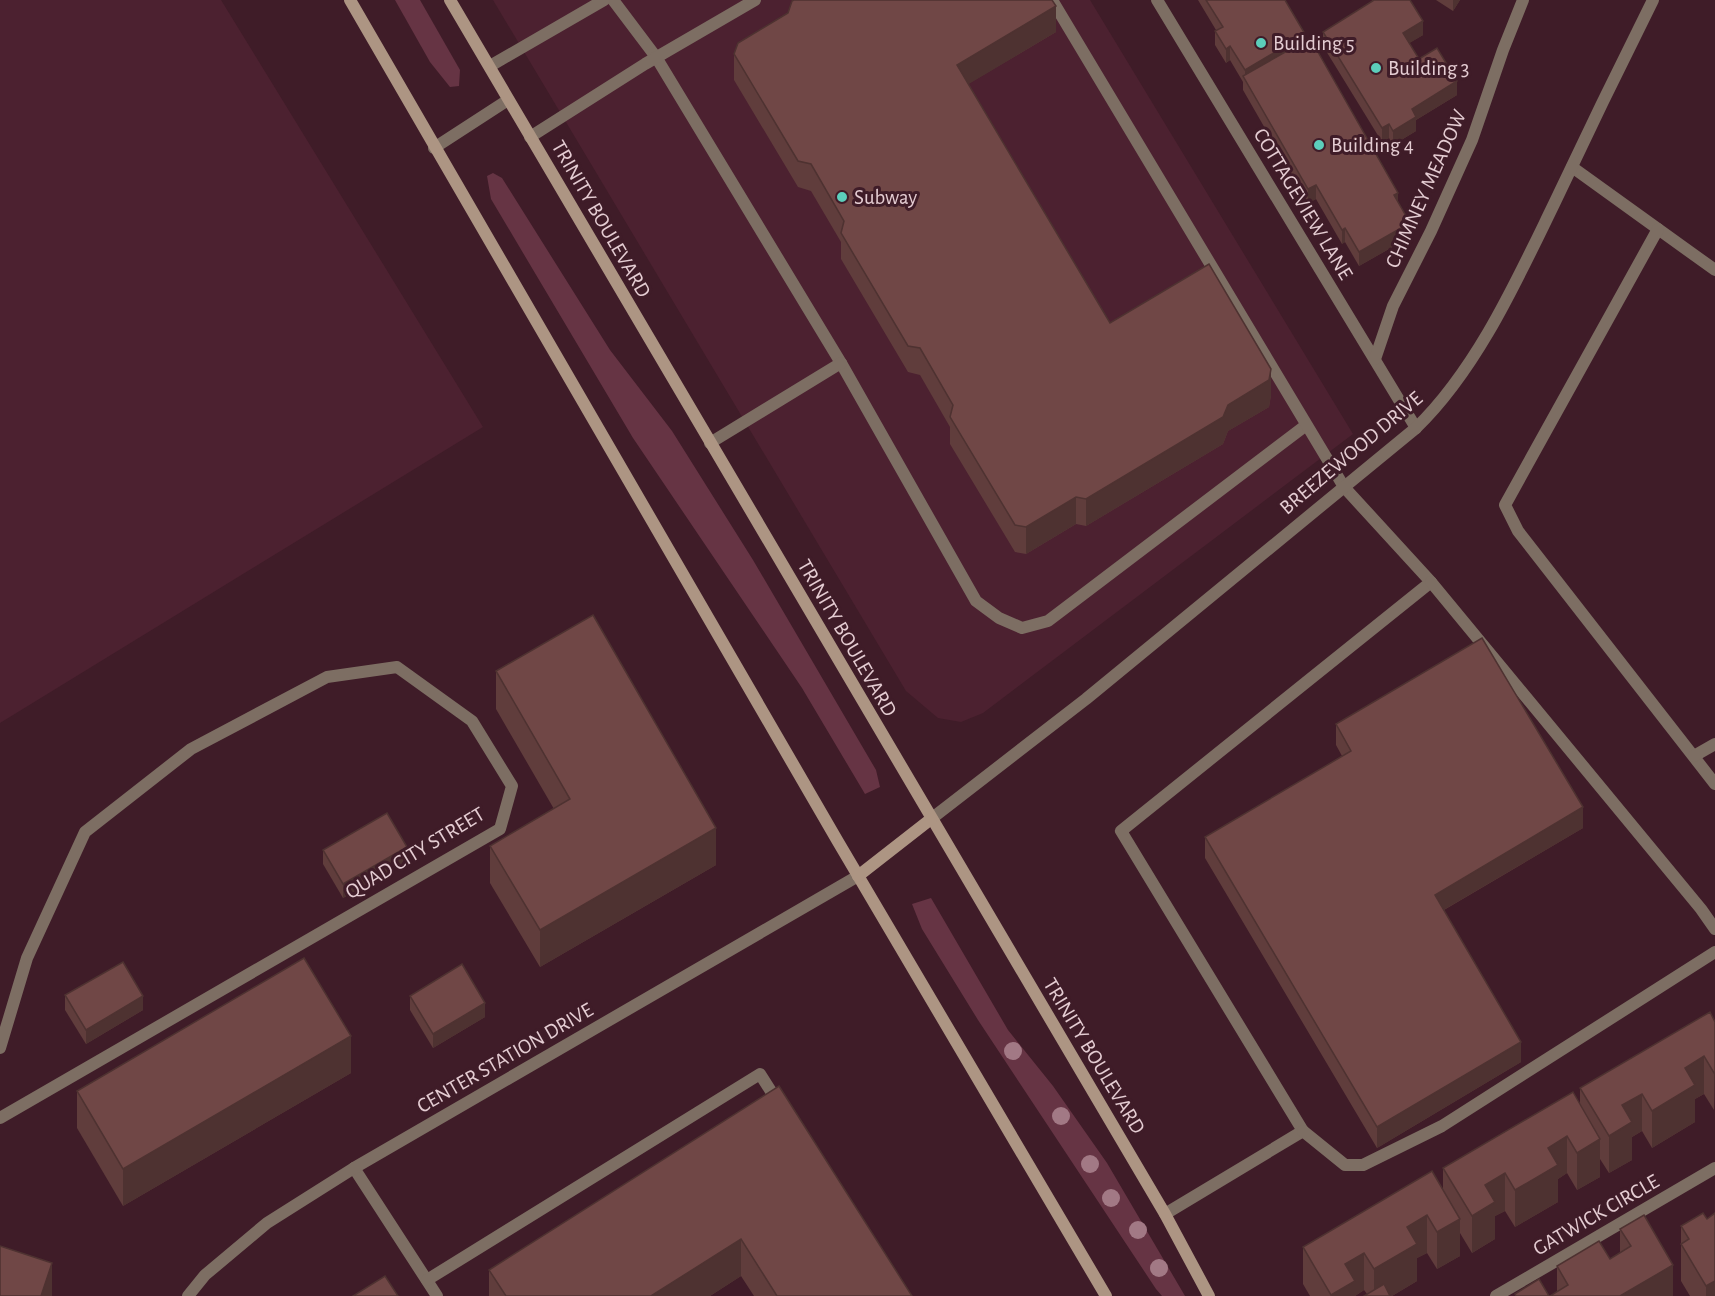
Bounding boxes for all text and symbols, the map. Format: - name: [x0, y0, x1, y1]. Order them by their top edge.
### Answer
- place label: Building 5: [1273, 33, 1355, 54]
- marker: Building 5: [1254, 36, 1268, 50]
- place label: Building 3: [1388, 58, 1469, 79]
- marker: Building 3: [1369, 61, 1383, 75]
- street label: CHIMNEY MEADOW: [1382, 107, 1470, 271]
- street label: COTTAGEVIEW LANE: [1250, 125, 1356, 283]
- place label: Building 4: [1331, 135, 1414, 156]
- street label: TRINITY BOULEVARD: [548, 137, 654, 301]
- marker: Building 4: [1312, 138, 1326, 152]
- place label: Subway: [854, 187, 917, 208]
- marker: Subway: [835, 190, 849, 204]
- street label: BREEZEWOOD DRIVE: [1276, 387, 1426, 519]
- street label: TRINITY BOULEVARD: [794, 556, 900, 720]
- street label: QUAD CITY STREET: [342, 803, 488, 903]
- street label: TRINITY BOULEVARD: [1039, 975, 1149, 1137]
- street label: CENTER STATION DRIVE: [413, 999, 597, 1117]
- street label: GATWICK CIRCLE: [1529, 1171, 1663, 1259]

